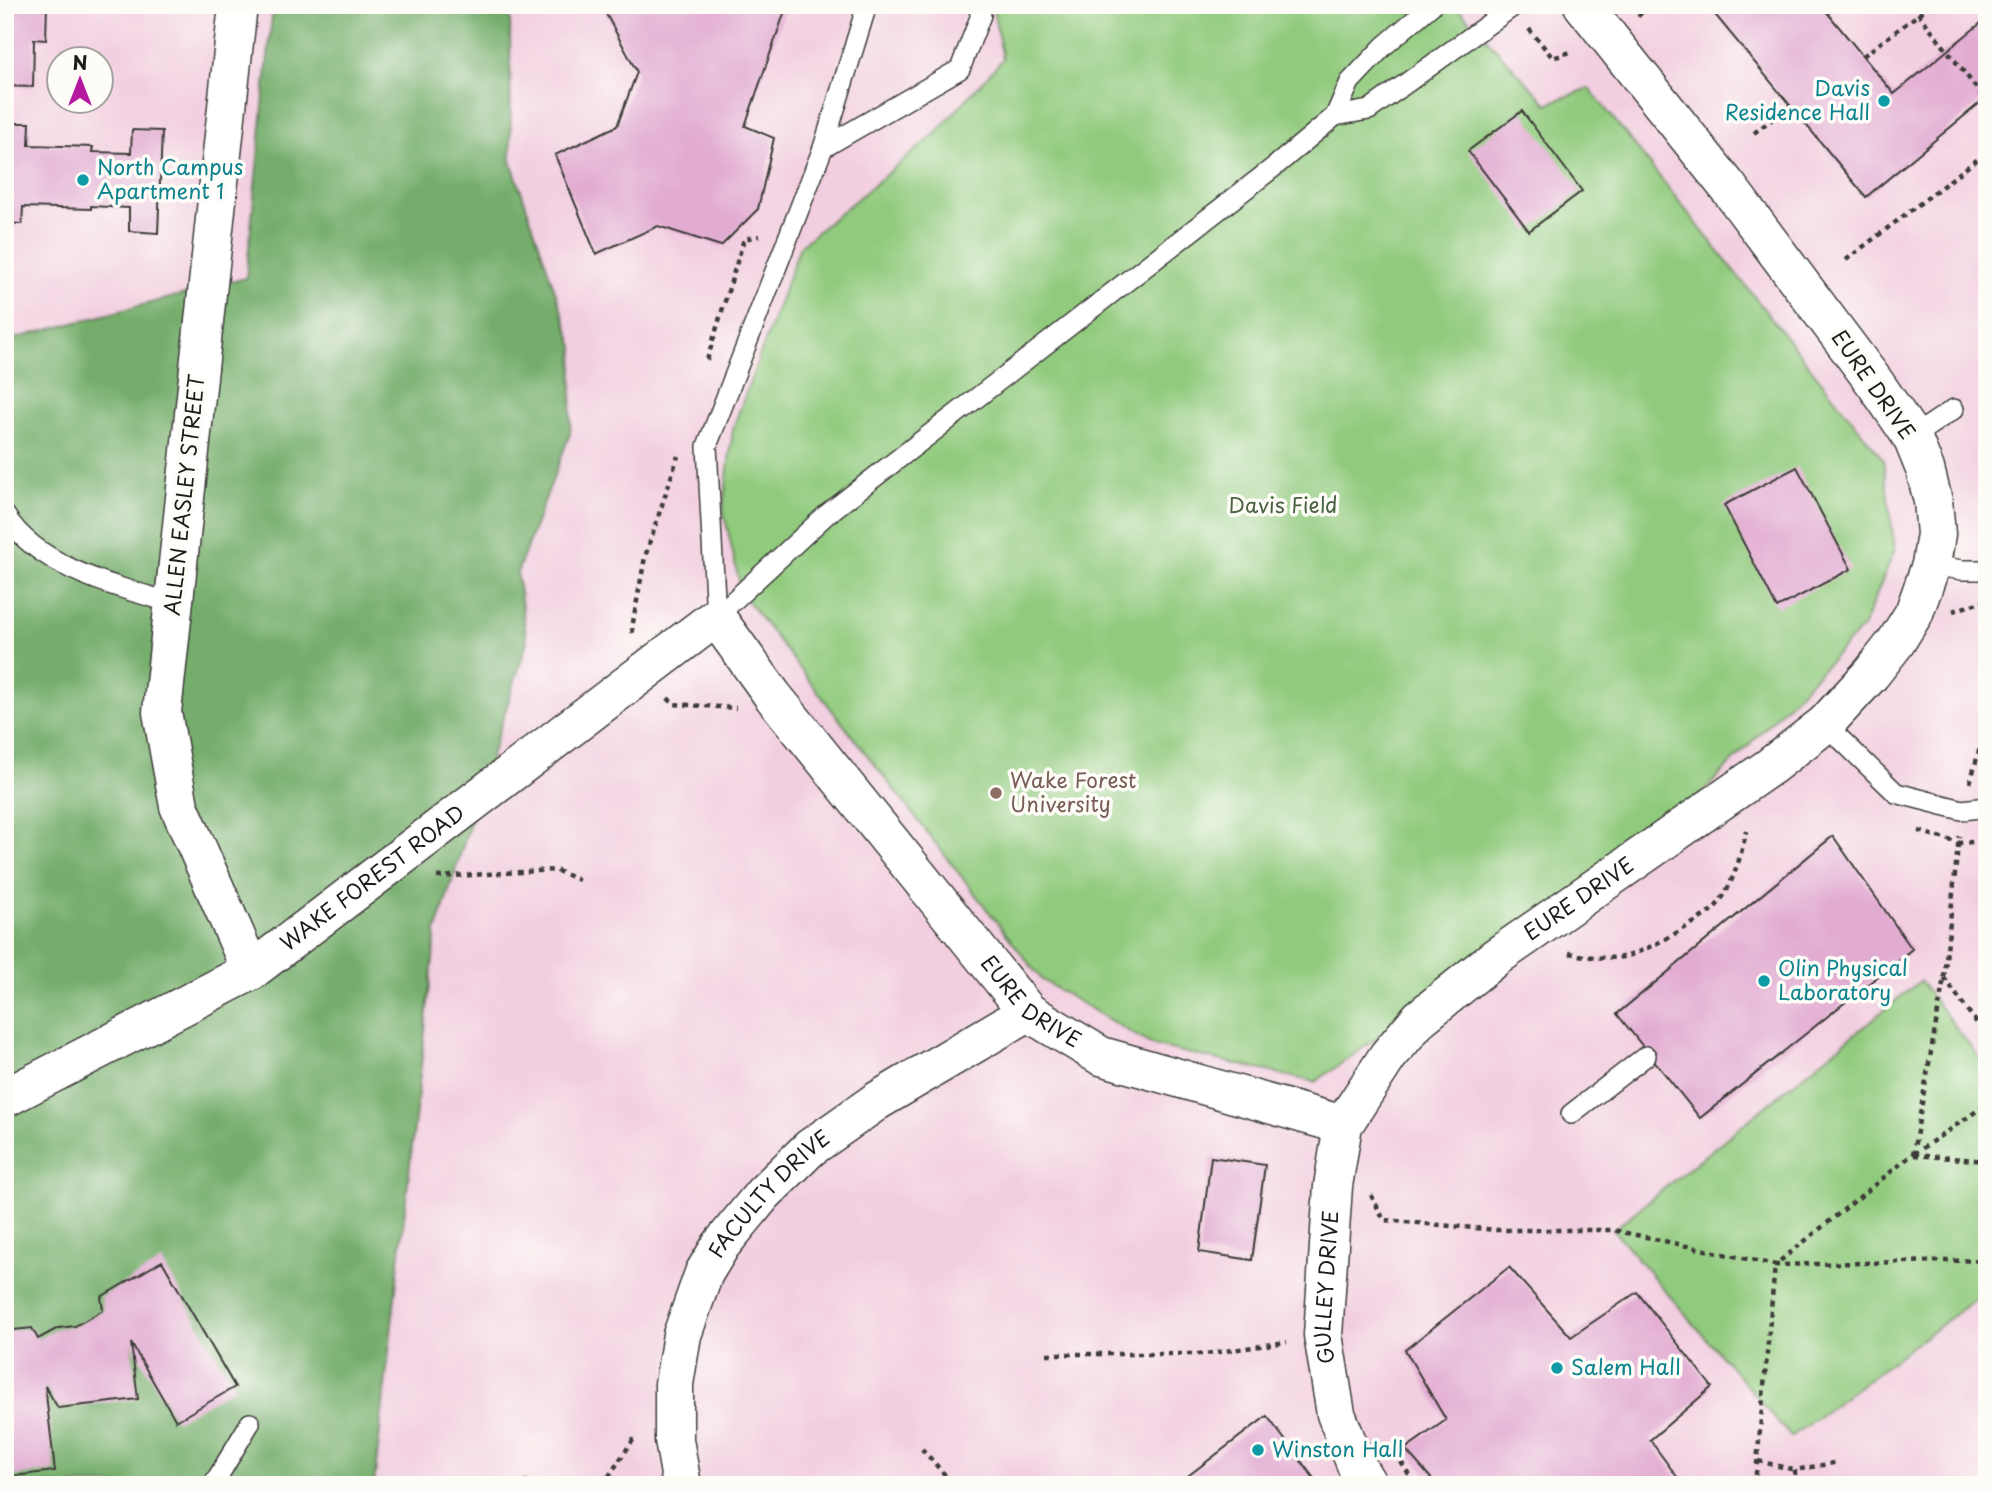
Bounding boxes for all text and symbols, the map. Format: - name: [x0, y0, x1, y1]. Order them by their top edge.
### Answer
- north arrow: [46, 46, 116, 116]
- text: N: [72, 48, 88, 76]
- place label: Davis Residence Hall: [1725, 71, 1870, 127]
- marker: Davis Residence Hall: [1876, 93, 1892, 109]
- place label: North Campus Apartment 1: [97, 150, 243, 206]
- marker: North Campus Apartment 1: [75, 172, 91, 188]
- street label: EURE DRIVE: [1825, 322, 1924, 445]
- street label: ALLEN EASLEY STREET: [154, 372, 212, 617]
- park label: Davis Field: [1229, 488, 1337, 520]
- place label: Wake Forest University: [1010, 763, 1137, 819]
- marker: Wake Forest University: [988, 785, 1004, 801]
- street label: WAKE FOREST ROAD: [273, 796, 471, 957]
- street label: EURE DRIVE: [1516, 848, 1640, 947]
- street label: EURE DRIVE: [974, 947, 1088, 1055]
- place label: Olin Physical Laboratory: [1778, 951, 1908, 1007]
- marker: Olin Physical Laboratory: [1756, 973, 1772, 989]
- street label: FACULTY DRIVE: [699, 1121, 836, 1263]
- street label: GULLEY DRIVE: [1305, 1209, 1345, 1367]
- place label: Salem Hall: [1571, 1350, 1681, 1382]
- marker: Salem Hall: [1549, 1360, 1565, 1376]
- place label: Winston Hall: [1272, 1432, 1403, 1464]
- marker: Winston Hall: [1250, 1442, 1266, 1458]

